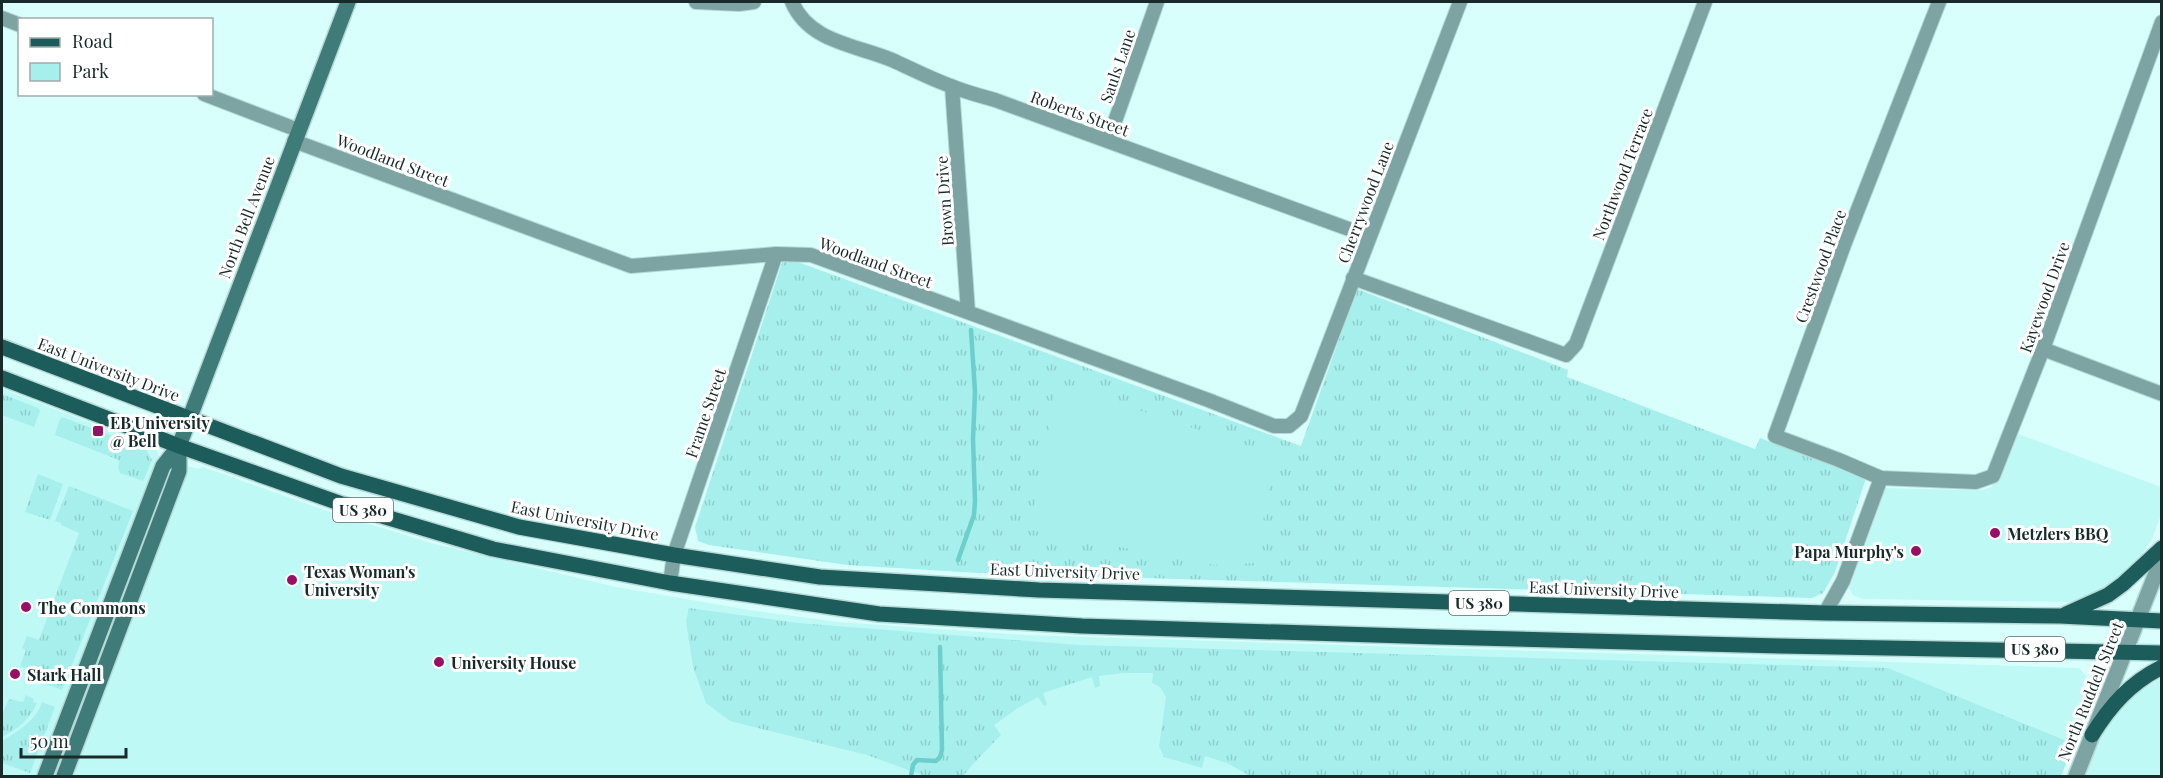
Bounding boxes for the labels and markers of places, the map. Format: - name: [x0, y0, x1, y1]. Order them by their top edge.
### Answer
- place label: EB University @ Bell: [110, 412, 211, 451]
- marker: EB University @ Bell: [91, 424, 105, 438]
- place label: Metzlers BBQ: [2007, 523, 2109, 544]
- marker: Metzlers BBQ: [1988, 526, 2002, 540]
- place label: Papa Murphy's: [1794, 541, 1904, 562]
- marker: Papa Murphy's: [1909, 544, 1923, 558]
- place label: Texas Woman's University: [304, 561, 415, 600]
- marker: Texas Woman's University: [285, 573, 299, 587]
- place label: The Commons: [38, 597, 146, 618]
- marker: The Commons: [19, 600, 33, 614]
- place label: University House: [451, 652, 576, 673]
- marker: University House: [432, 655, 446, 669]
- place label: Stark Hall: [27, 664, 101, 685]
- marker: Stark Hall: [8, 667, 22, 681]

